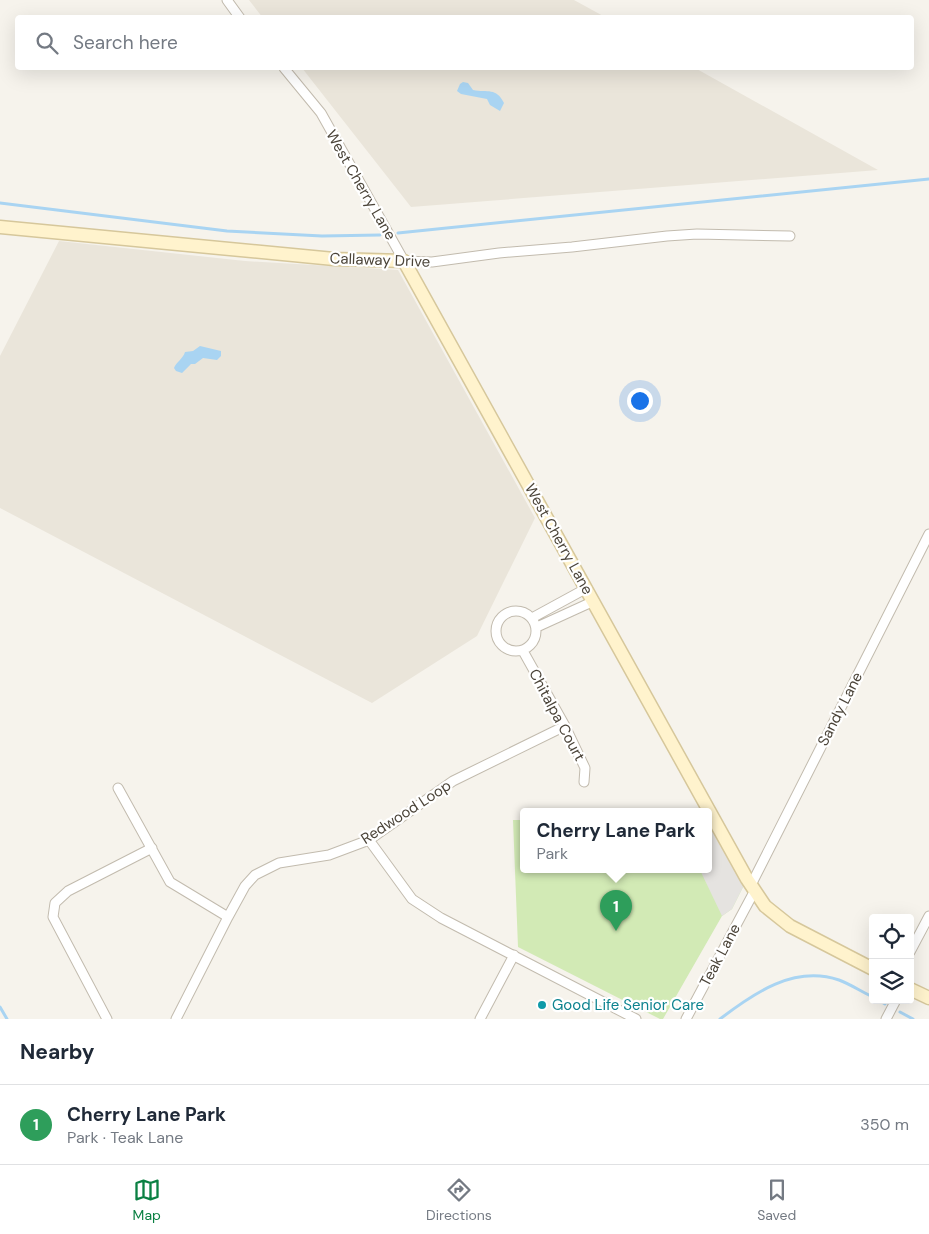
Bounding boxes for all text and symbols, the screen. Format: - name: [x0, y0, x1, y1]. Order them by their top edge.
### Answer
- search box: [15, 15, 914, 70]
- icon: search: [33, 29, 61, 57]
- text: Search here: [73, 30, 178, 55]
- street label: West Cherry Lane: [321, 126, 401, 244]
- street label: Callaway Drive: [329, 248, 431, 272]
- your location: [627, 388, 653, 414]
- street label: West Cherry Lane: [520, 480, 598, 598]
- street label: Chitalpa Court: [524, 665, 590, 765]
- street label: Sandy Lane: [813, 669, 867, 749]
- street label: Redwood Loop: [357, 775, 455, 849]
- popup: [520, 808, 712, 873]
- text: Cherry Lane Park: [537, 818, 695, 843]
- text: Park: [537, 843, 568, 864]
- pin: 1: [600, 890, 632, 931]
- map controls: [869, 914, 914, 1004]
- button: locate: [869, 914, 914, 959]
- street label: Teak Lane: [695, 920, 745, 990]
- button: layers: [869, 959, 914, 1004]
- place label: Good Life Senior Care: [552, 995, 704, 1015]
- marker: Good Life Senior Care: [536, 999, 548, 1011]
- text: Nearby: [20, 1038, 94, 1066]
- text: Cherry Lane Park: [67, 1102, 226, 1127]
- text: 1: [33, 1114, 39, 1135]
- text: 350 m: [860, 1114, 909, 1135]
- text: Park · Teak Lane: [67, 1127, 183, 1148]
- tab: Map: [133, 1176, 161, 1224]
- tab: Directions: [426, 1176, 492, 1224]
- tab: Saved: [757, 1176, 796, 1224]

